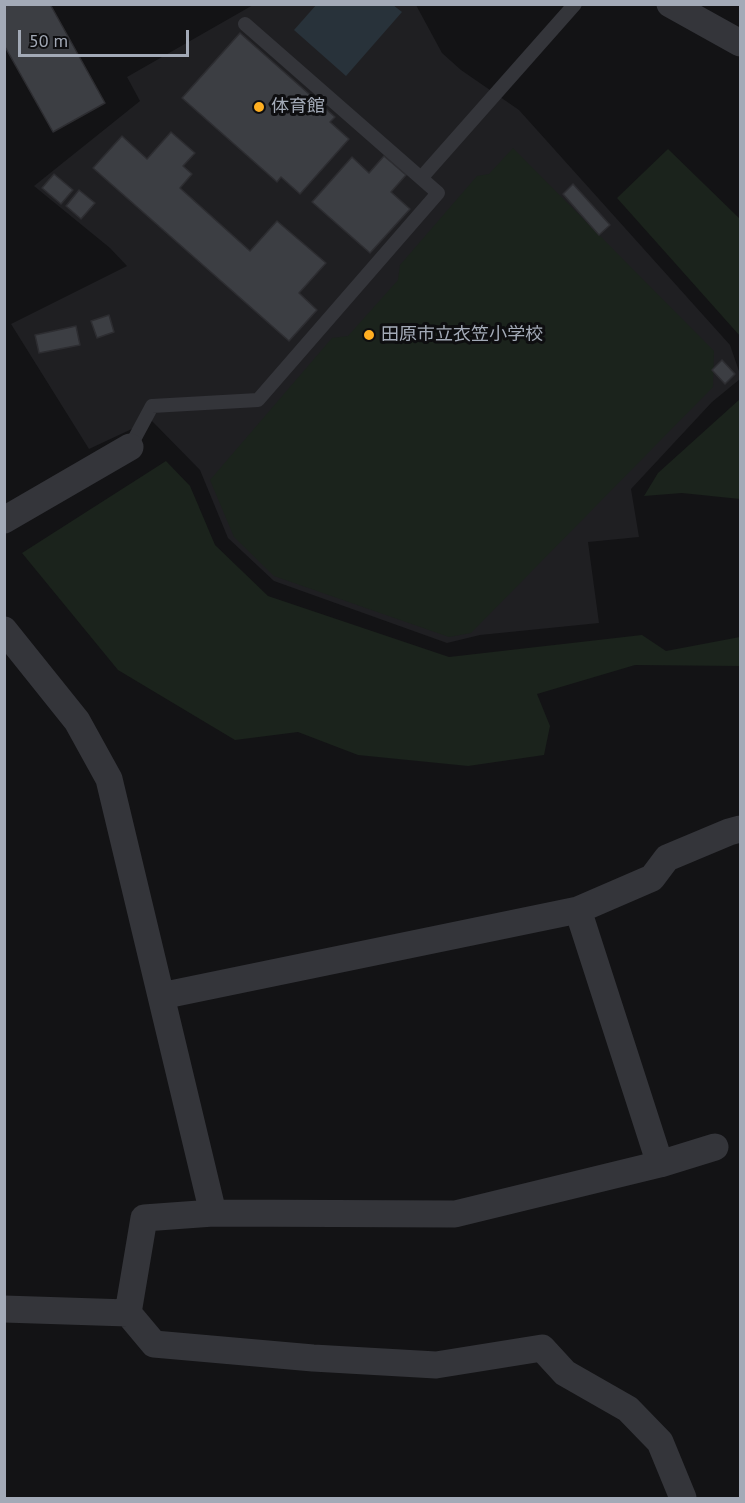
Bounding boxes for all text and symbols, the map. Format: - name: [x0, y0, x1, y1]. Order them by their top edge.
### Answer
- scale bar: [21, 18, 192, 56]
- text: 50 m: [29, 29, 68, 52]
- place label: 体育館: [271, 96, 325, 118]
- marker: 体育館: [252, 100, 266, 114]
- place label: 田原市立衣笠小学校: [381, 324, 543, 346]
- marker: 田原市立衣笠小学校: [362, 328, 376, 342]

